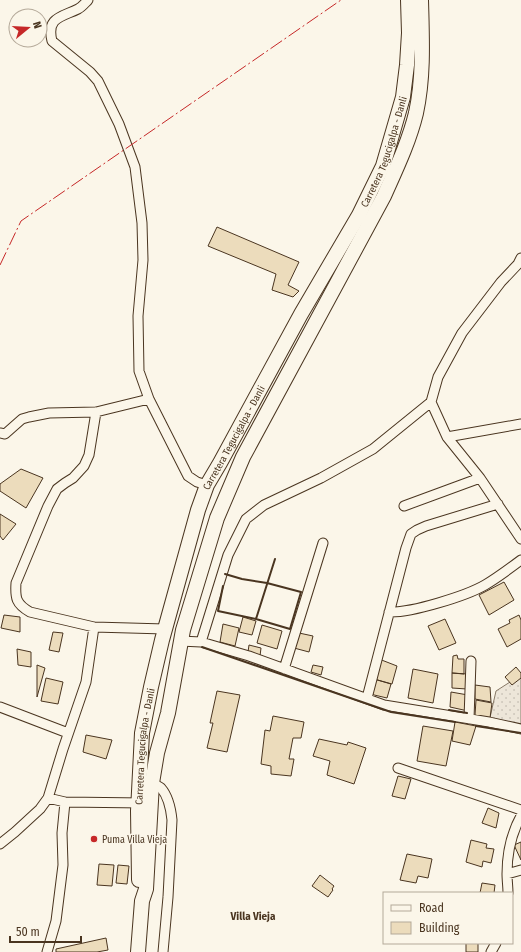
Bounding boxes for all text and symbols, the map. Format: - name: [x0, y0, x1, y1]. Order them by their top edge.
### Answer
- north arrow: [8, 8, 48, 48]
- text: N: [30, 20, 44, 30]
- street label: Carretera Tegucigalpa - Danli: [359, 95, 410, 209]
- street label: Carretera Tegucigalpa - Danli: [201, 384, 268, 492]
- street label: Carretera Tegucigalpa - Danli: [133, 687, 158, 805]
- marker: Puma Villa Vieja: [89, 834, 99, 844]
- place label: Puma Villa Vieja: [102, 834, 167, 846]
- legend: [383, 892, 513, 944]
- text: Road: [419, 901, 444, 915]
- district label: Villa Vieja: [230, 910, 276, 923]
- scale bar: [10, 918, 81, 944]
- text: Building: [419, 921, 460, 935]
- text: 50 m: [16, 925, 40, 939]

